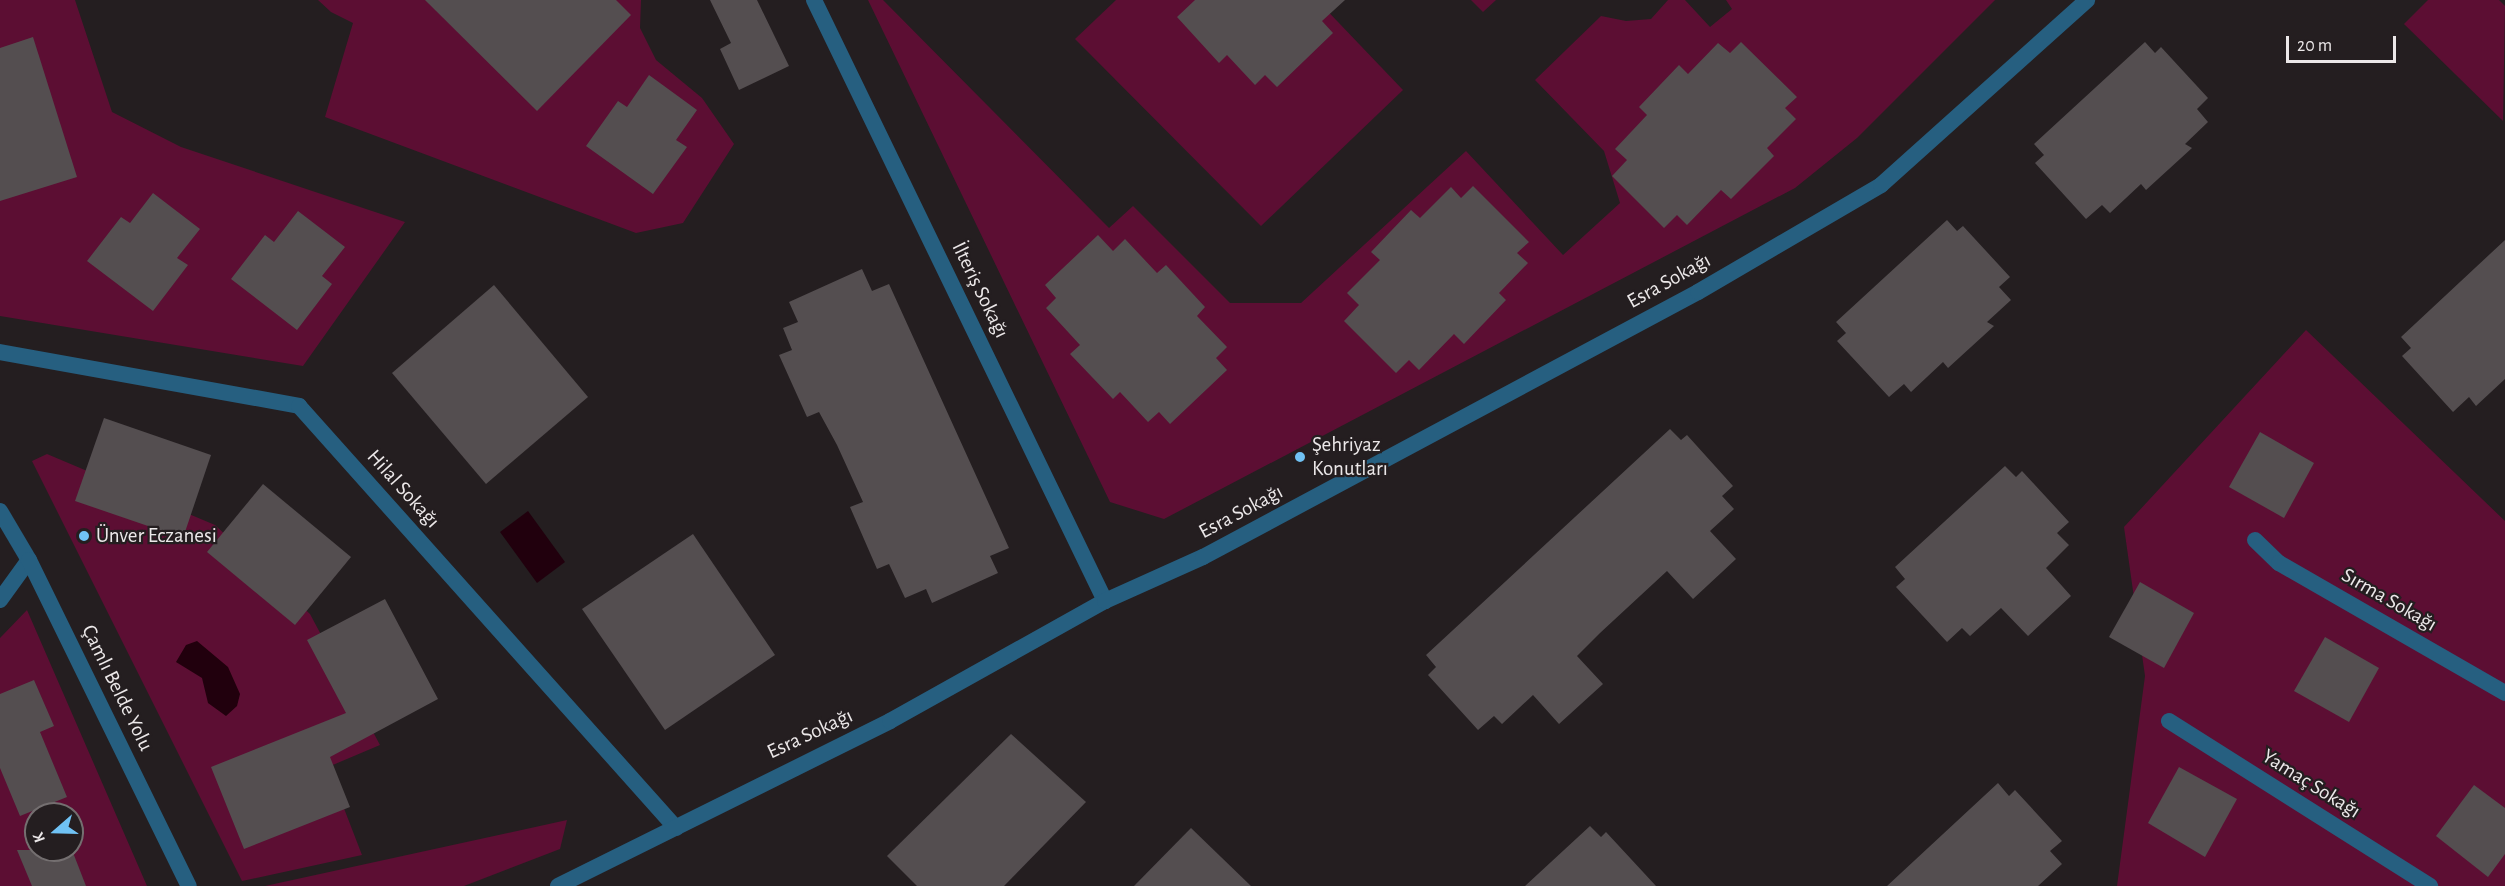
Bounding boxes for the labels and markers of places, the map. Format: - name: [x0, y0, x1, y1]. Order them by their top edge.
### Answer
- place label: Şehriyaz Konutları: [1312, 432, 1388, 482]
- marker: Şehriyaz Konutları: [1293, 450, 1307, 464]
- place label: Ünver Eczanesi: [96, 523, 217, 549]
- marker: Ünver Eczanesi: [77, 529, 91, 543]

